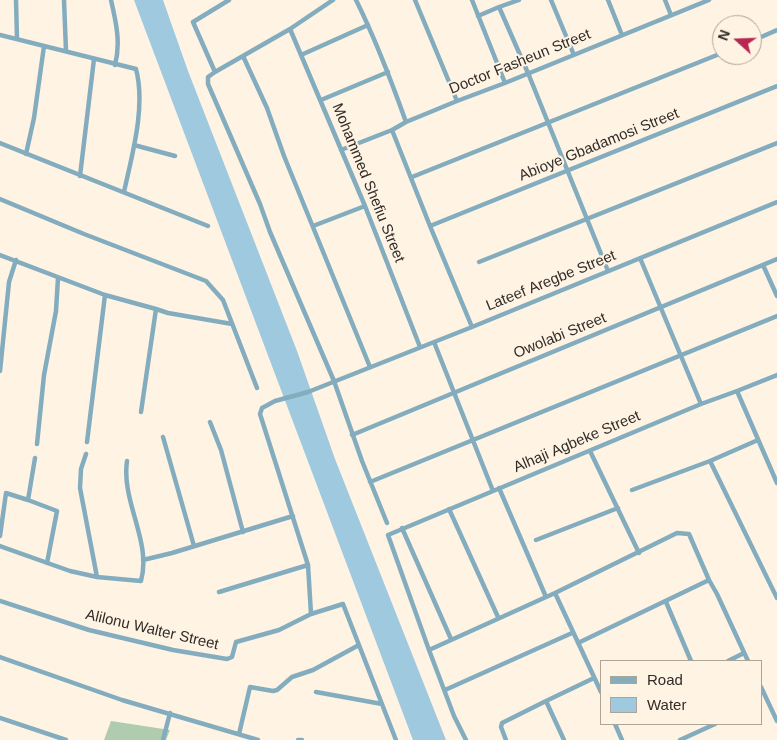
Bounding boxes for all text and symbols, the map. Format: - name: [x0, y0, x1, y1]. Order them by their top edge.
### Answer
- north arrow: [712, 15, 762, 65]
- street label: Doctor Fasheun Street: [447, 25, 593, 99]
- text: N: [715, 28, 733, 43]
- street label: Mohammed Shefiu Street: [328, 101, 408, 265]
- street label: Abioye Gbadamosi Street: [516, 105, 682, 185]
- street label: Lateef Aregbe Street: [483, 247, 619, 315]
- street label: Owolabi Street: [511, 309, 609, 363]
- street label: Alhaji Agbeke Street: [511, 407, 643, 477]
- street label: Alilonu Walter Street: [84, 606, 220, 654]
- legend: [600, 660, 762, 725]
- text: Road: [647, 671, 683, 688]
- text: Water: [647, 696, 686, 713]

